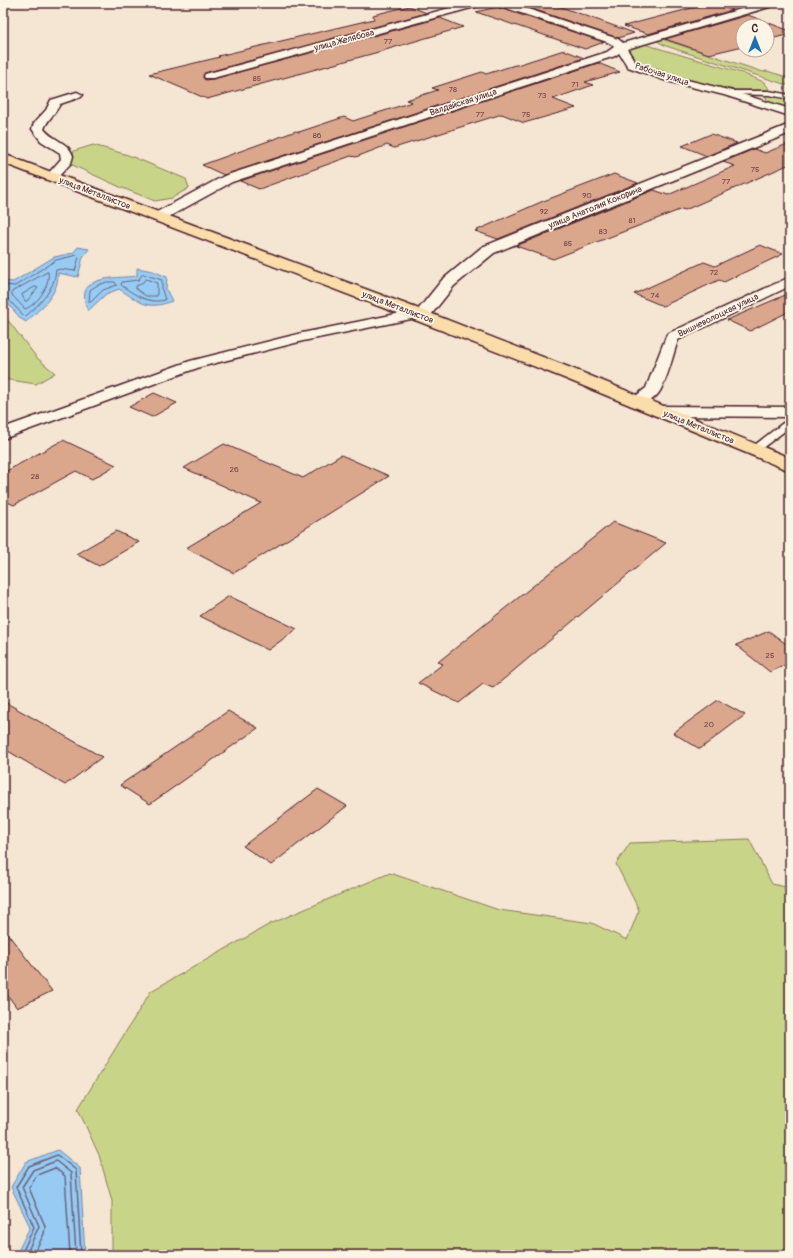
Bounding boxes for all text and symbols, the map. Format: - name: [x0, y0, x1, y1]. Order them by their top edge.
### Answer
- north arrow: [735, 18, 775, 58]
- text: С: [752, 22, 759, 35]
- street label: улица Желябова: [312, 27, 375, 54]
- house number: 77: [384, 37, 393, 46]
- street label: Рабочая улица: [634, 61, 690, 88]
- house number: 85: [253, 74, 261, 83]
- house number: 71: [571, 80, 579, 89]
- house number: 78: [449, 85, 457, 94]
- street label: Валдайская улица: [428, 86, 498, 119]
- house number: 73: [538, 91, 547, 100]
- house number: 77: [476, 110, 485, 119]
- house number: 75: [522, 110, 530, 119]
- house number: 86: [313, 131, 322, 140]
- house number: 75: [751, 165, 759, 174]
- street label: улица Металлистов: [57, 174, 132, 212]
- house number: 77: [722, 177, 731, 186]
- street label: улица Анатолия Кокорина: [546, 184, 643, 232]
- house number: 90: [582, 191, 592, 200]
- house number: 92: [540, 207, 549, 216]
- house number: 81: [628, 216, 636, 225]
- house number: 83: [599, 227, 608, 236]
- house number: 85: [564, 239, 572, 248]
- house number: 72: [710, 268, 719, 277]
- street label: улица Металлистов: [360, 288, 435, 326]
- house number: 74: [651, 291, 660, 300]
- street label: Вышневолоцкая улица: [676, 291, 760, 340]
- street label: улица Металлистов: [661, 408, 736, 447]
- house number: 26: [229, 465, 239, 474]
- house number: 28: [31, 472, 39, 481]
- house number: 25: [766, 651, 774, 660]
- house number: 20: [704, 720, 715, 729]

